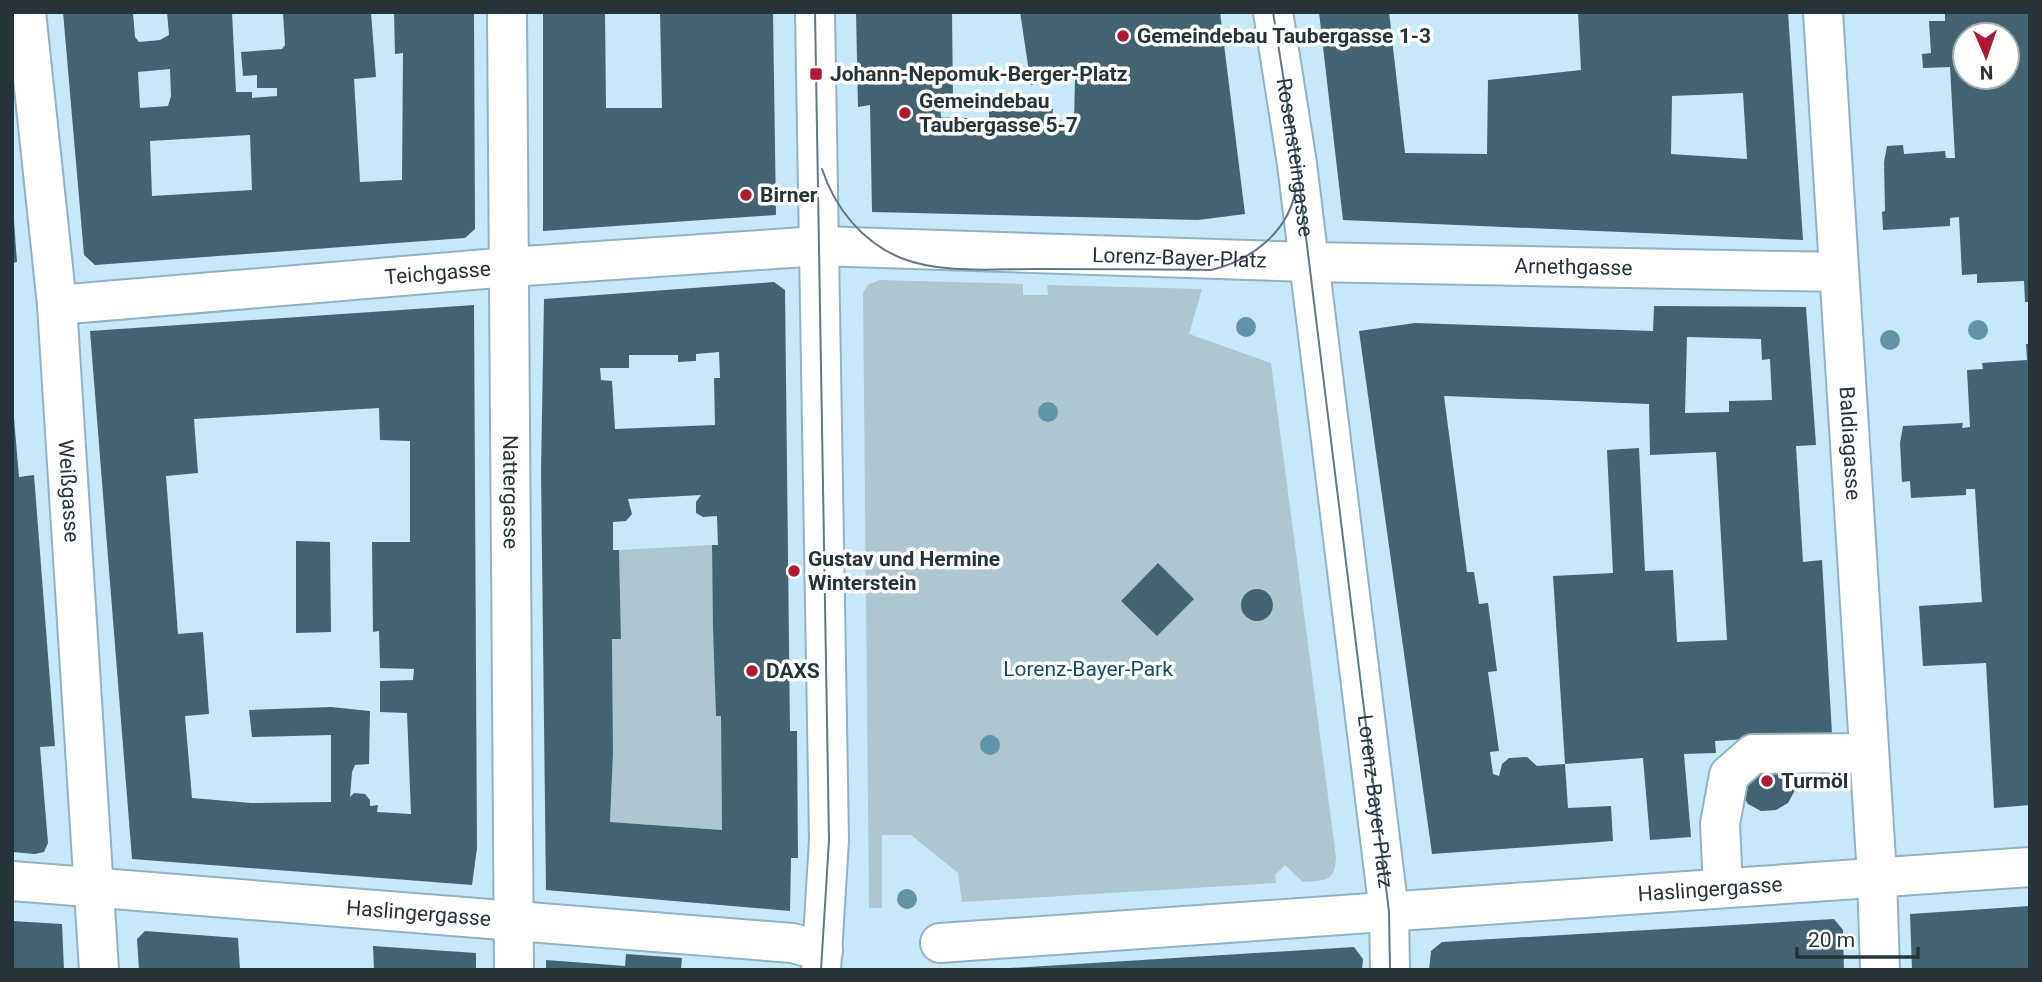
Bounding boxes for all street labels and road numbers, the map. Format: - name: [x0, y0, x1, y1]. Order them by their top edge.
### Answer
- street label: Rosensteingasse: [1272, 76, 1318, 238]
- street label: Lorenz-Bayer-Platz: [1092, 243, 1267, 273]
- street label: Arnethgasse: [1514, 254, 1633, 280]
- street label: Teichgasse: [384, 257, 492, 289]
- street label: Baldiagasse: [1834, 385, 1865, 501]
- street label: Nattergasse: [498, 435, 523, 549]
- street label: Weißgasse: [54, 439, 84, 543]
- street label: Lorenz-Bayer-Platz: [1353, 713, 1398, 889]
- street label: Haslingergasse: [1637, 872, 1783, 906]
- street label: Haslingergasse: [345, 896, 492, 931]

